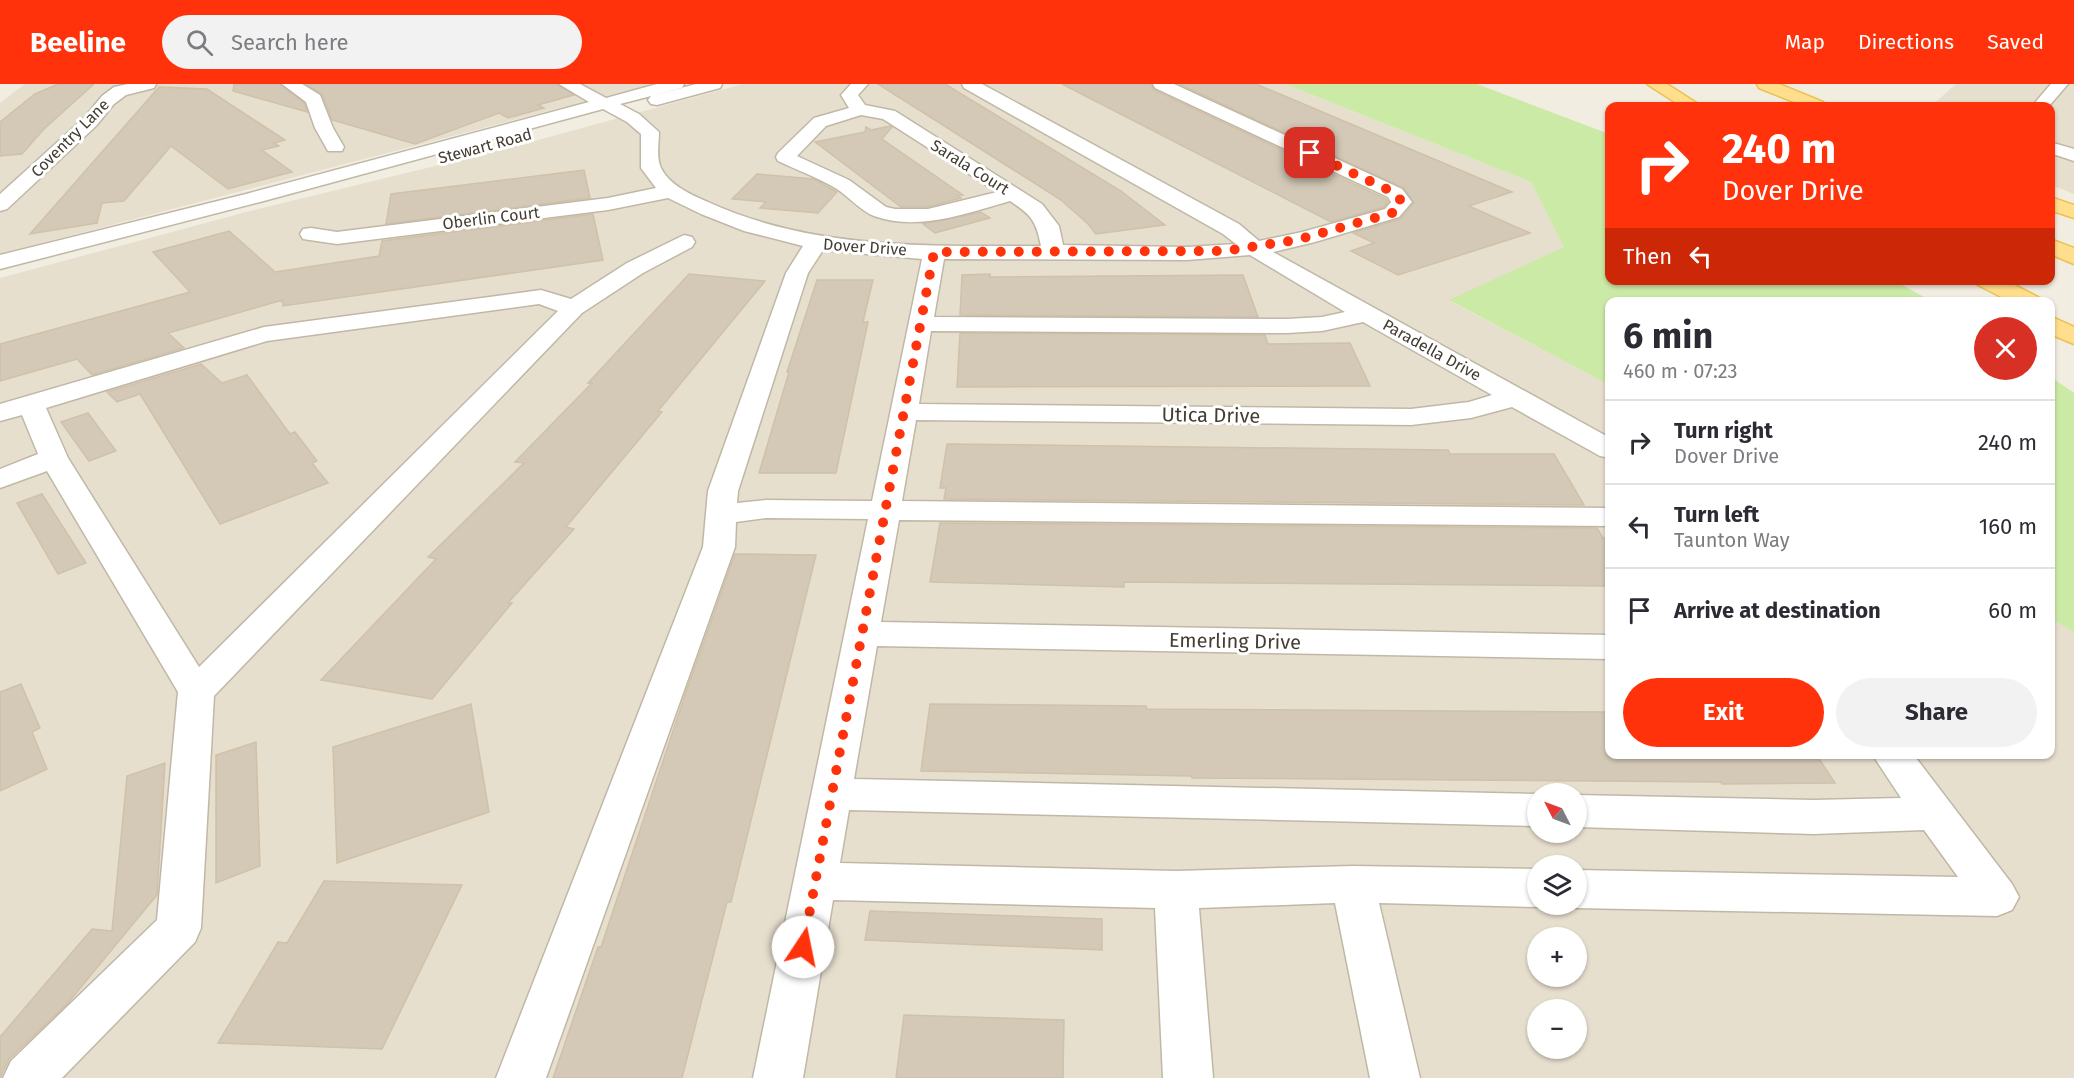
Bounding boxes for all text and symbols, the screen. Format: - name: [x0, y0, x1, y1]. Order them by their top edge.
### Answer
- search box: [162, 15, 582, 69]
- text: Beeline: [30, 26, 126, 59]
- icon: search: [183, 26, 216, 59]
- text: Search here: [231, 29, 349, 56]
- text: Map: [1785, 29, 1825, 55]
- text: Directions: [1858, 29, 1954, 55]
- text: Saved: [1987, 29, 2044, 55]
- street label: Coventry Lane: [27, 95, 113, 181]
- street label: Stewart Road: [436, 124, 534, 168]
- text: 240 m: [1722, 124, 1836, 174]
- icon: right: [1623, 126, 1701, 204]
- pin: [1284, 127, 1335, 178]
- street label: Sarala Court: [927, 136, 1013, 199]
- icon: arrive: [1293, 136, 1326, 169]
- text: Dover Drive: [1722, 175, 1864, 207]
- street label: Oberlin Court: [441, 203, 541, 233]
- street label: Dover Drive: [822, 235, 908, 259]
- icon: left: [1684, 240, 1717, 273]
- text: Then: [1623, 243, 1672, 270]
- text: 6 min: [1623, 314, 1713, 358]
- street label: Paradella Drive: [1380, 315, 1484, 385]
- button: close: [1974, 317, 2037, 380]
- text: 460 m · 07:23: [1623, 359, 1738, 383]
- street label: Utica Drive: [1162, 402, 1260, 428]
- text: Turn right: [1674, 417, 1773, 444]
- icon: right: [1623, 426, 1656, 459]
- text: 240 m: [1978, 429, 2037, 456]
- text: Dover Drive: [1674, 444, 1779, 468]
- text: Turn left: [1674, 501, 1759, 528]
- icon: left: [1623, 510, 1656, 543]
- text: 160 m: [1979, 513, 2037, 540]
- text: Taunton Way: [1674, 528, 1790, 552]
- icon: arrive: [1623, 594, 1656, 627]
- text: Arrive at destination: [1674, 597, 1881, 624]
- text: 60 m: [1988, 597, 2037, 624]
- street label: Emerling Drive: [1169, 628, 1301, 654]
- button: Exit: [1623, 678, 1824, 747]
- button: Share: [1836, 678, 2037, 747]
- north arrow: [1527, 783, 1587, 843]
- map controls: [1527, 783, 1587, 1059]
- button: layers: [1527, 855, 1587, 915]
- position arrow: [771, 915, 835, 979]
- button: +: [1527, 927, 1587, 987]
- button: −: [1527, 999, 1587, 1059]

